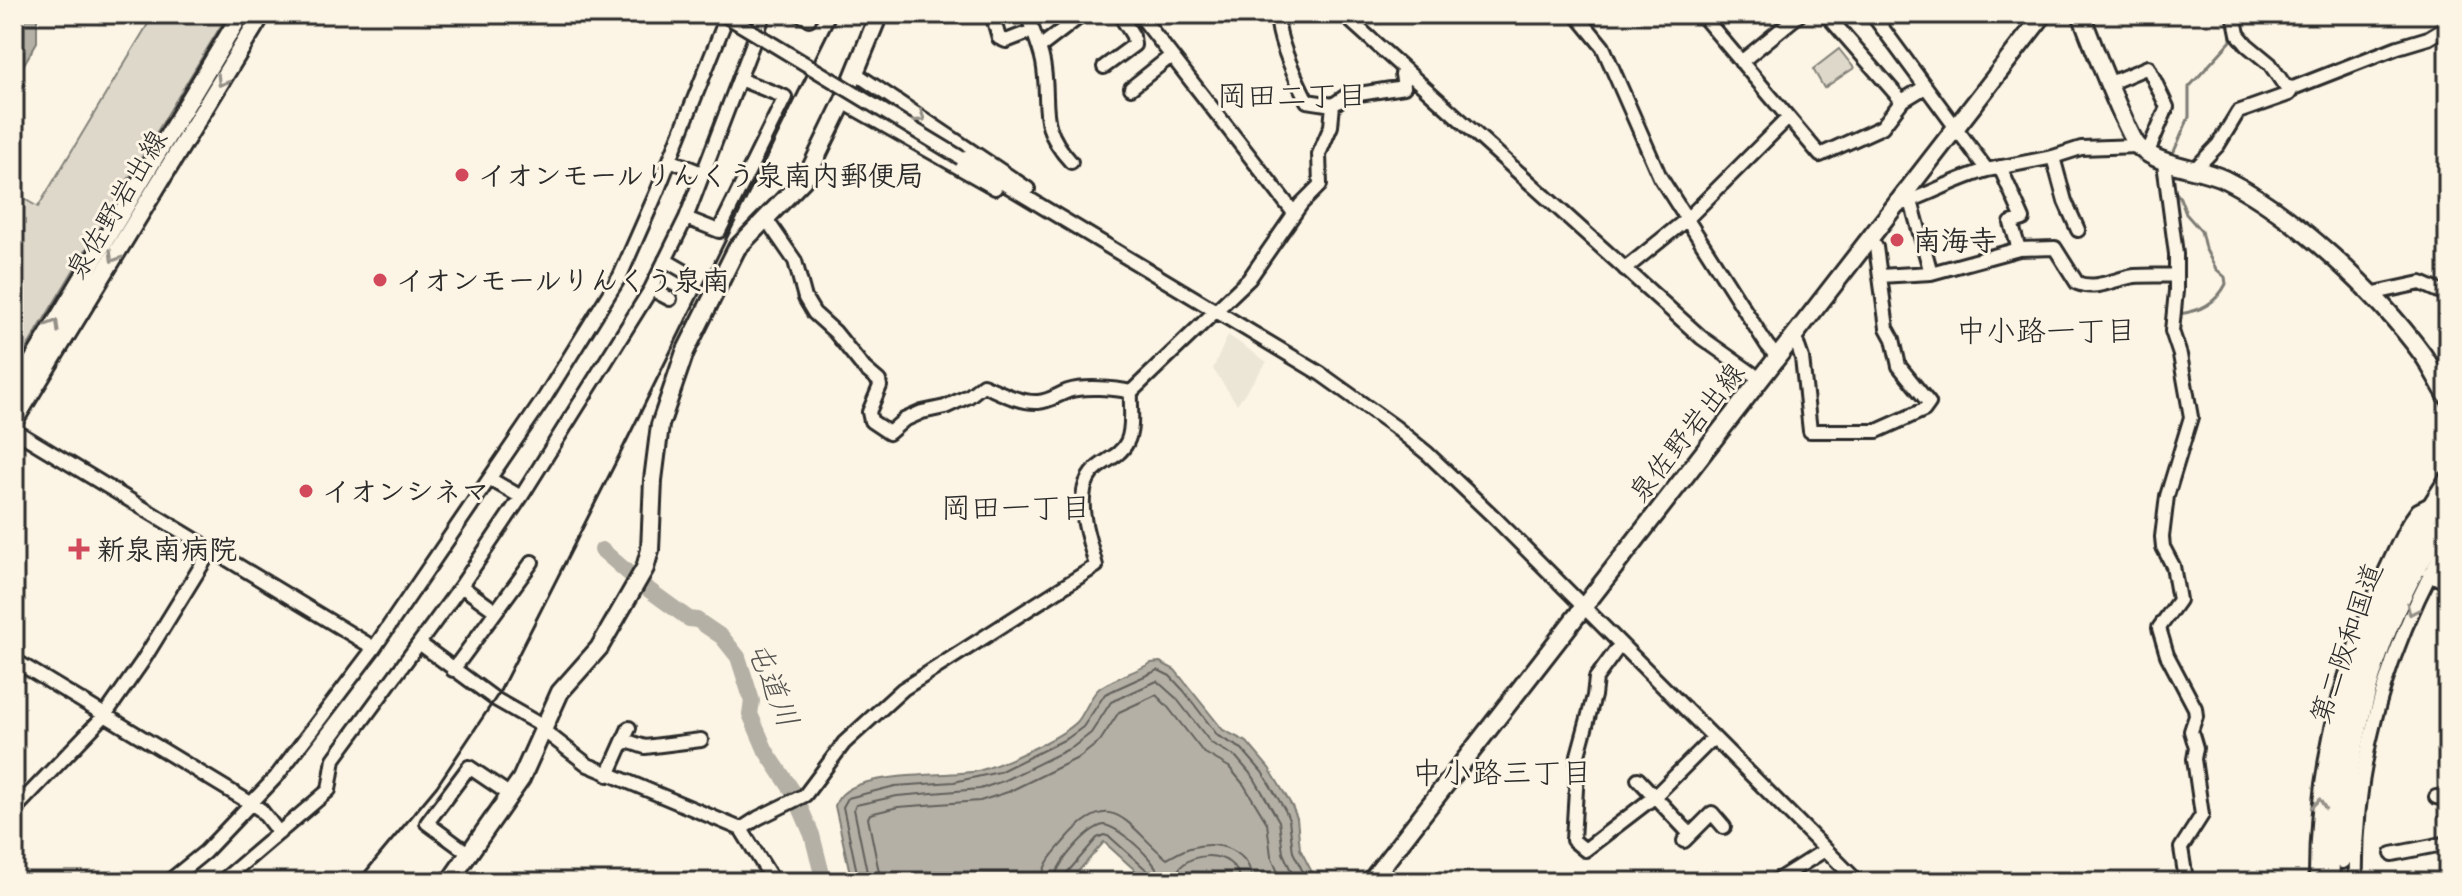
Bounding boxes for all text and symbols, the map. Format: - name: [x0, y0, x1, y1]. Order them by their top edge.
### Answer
- one-way arrow: [216, 72, 231, 86]
- district label: 岡田二丁目: [1217, 78, 1367, 115]
- one-way arrow: [911, 107, 925, 122]
- street label: 泉佐野岩出線: [59, 124, 176, 286]
- place label: イオンモールりんくう泉南内郵便局: [478, 159, 924, 194]
- marker: イオンモールりんくう泉南内郵便局: [453, 166, 471, 184]
- place label: 南海寺: [1913, 224, 1997, 259]
- marker: 南海寺: [1888, 231, 1906, 249]
- one-way arrow: [108, 248, 124, 263]
- place label: イオンモールりんくう泉南: [396, 264, 730, 299]
- marker: イオンモールりんくう泉南: [371, 271, 389, 289]
- district label: 中小路一丁目: [1956, 313, 2136, 350]
- one-way arrow: [44, 319, 60, 334]
- street label: 泉佐野岩出線: [1622, 356, 1753, 510]
- place label: イオンシネマ: [322, 475, 489, 510]
- marker: イオンシネマ: [297, 482, 315, 500]
- district label: 岡田一丁目: [941, 490, 1091, 527]
- place label: 新泉南病院: [97, 533, 237, 568]
- marker: 新泉南病院: [68, 538, 90, 560]
- street label: 第二阪和国道: [2304, 558, 2391, 729]
- one-way arrow: [2406, 602, 2422, 616]
- water label: 屯道川: [739, 636, 807, 733]
- district label: 中小路三丁目: [1412, 755, 1592, 792]
- one-way arrow: [2311, 797, 2328, 810]

